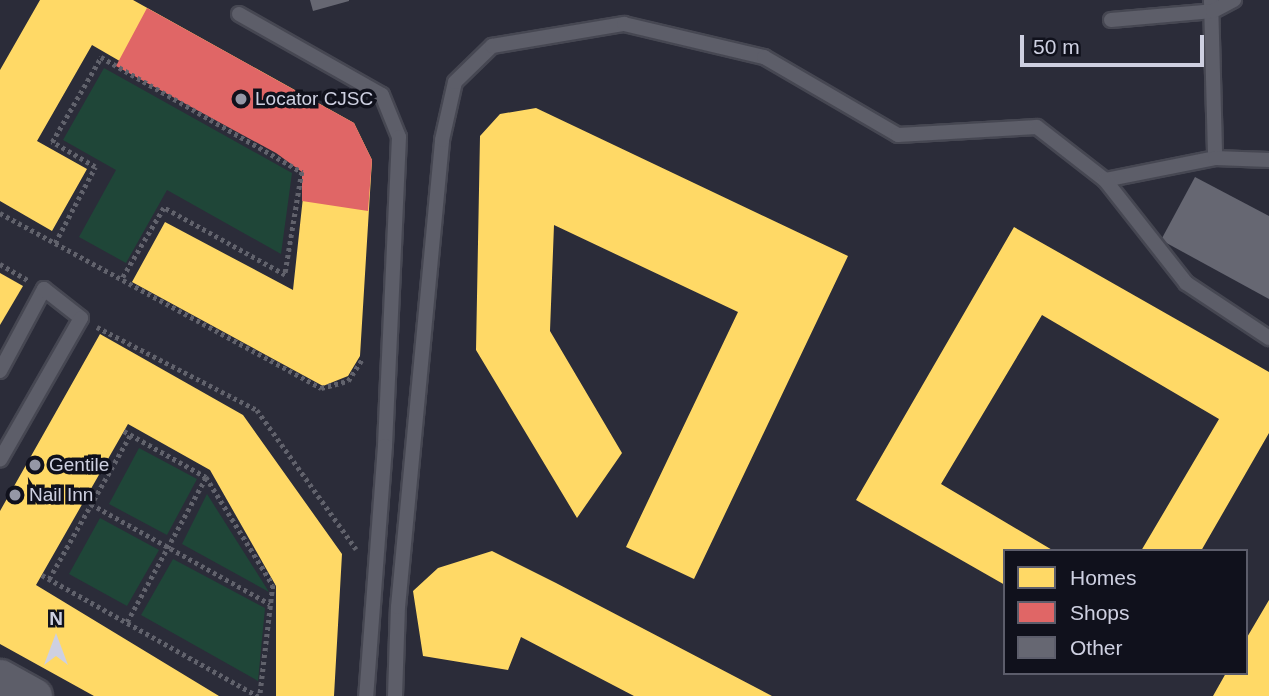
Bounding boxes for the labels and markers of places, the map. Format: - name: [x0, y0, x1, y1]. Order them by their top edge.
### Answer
- place label: Locator CJSC: [255, 88, 373, 110]
- marker: Locator CJSC: [233, 91, 249, 107]
- place label: Gentile: [49, 454, 109, 476]
- marker: Gentile: [27, 457, 43, 473]
- place label: Nail Inn: [29, 484, 93, 506]
- marker: Nail Inn: [7, 487, 23, 503]

